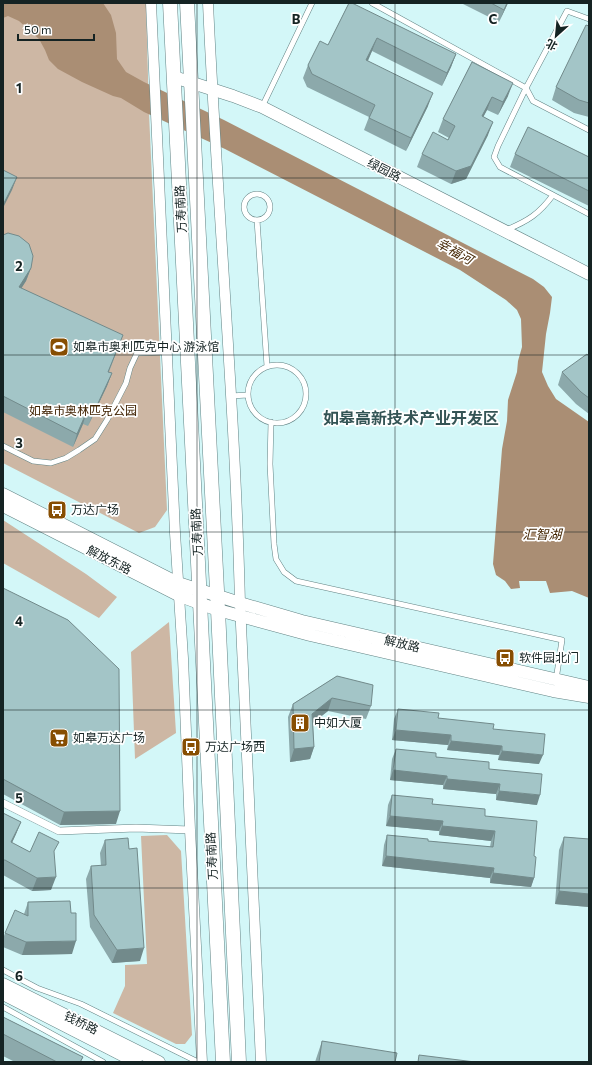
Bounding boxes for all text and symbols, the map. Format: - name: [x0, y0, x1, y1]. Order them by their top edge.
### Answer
- text: B: [292, 11, 301, 27]
- text: C: [489, 11, 498, 27]
- scale bar: [18, 16, 94, 42]
- north arrow: [536, 16, 576, 56]
- text: 50 m: [24, 22, 52, 36]
- text: 北: [543, 37, 559, 54]
- text: 1: [16, 80, 22, 96]
- street label: 绿园路: [365, 155, 404, 184]
- street label: 万寿南路: [172, 185, 188, 233]
- water label: 幸福河: [434, 235, 479, 269]
- text: 2: [15, 258, 23, 274]
- sports icon: 如皋市奥利匹克中心 游泳馆: [48, 336, 70, 358]
- place label: 如皋市奥利匹克中心 游泳馆: [73, 339, 219, 353]
- park label: 如皋市奥林匹克公园: [29, 403, 137, 417]
- district label: 如皋高新技术产业开发区: [323, 408, 499, 427]
- text: 3: [15, 435, 23, 451]
- bus stop icon: 万达广场: [46, 499, 68, 521]
- place label: 万达广场: [71, 502, 119, 516]
- street label: 万寿南路: [188, 508, 204, 556]
- water label: 汇智湖: [522, 526, 563, 542]
- street label: 解放东路: [85, 542, 134, 576]
- text: 4: [15, 613, 23, 629]
- street label: 解放路: [383, 632, 421, 654]
- bus stop icon: 软件园北门: [494, 647, 516, 669]
- place label: 软件园北门: [519, 650, 579, 664]
- building icon: 中如大厦: [289, 712, 311, 734]
- place label: 中如大厦: [314, 715, 362, 729]
- supermarket icon: 如皋万达广场: [48, 727, 70, 749]
- place label: 如皋万达广场: [73, 730, 145, 744]
- bus stop icon: 万达广场西: [180, 736, 202, 758]
- place label: 万达广场西: [205, 739, 265, 753]
- text: 5: [15, 790, 23, 806]
- street label: 万寿南路: [203, 832, 219, 880]
- text: 6: [15, 968, 23, 984]
- street label: 钱桥路: [62, 1008, 101, 1036]

